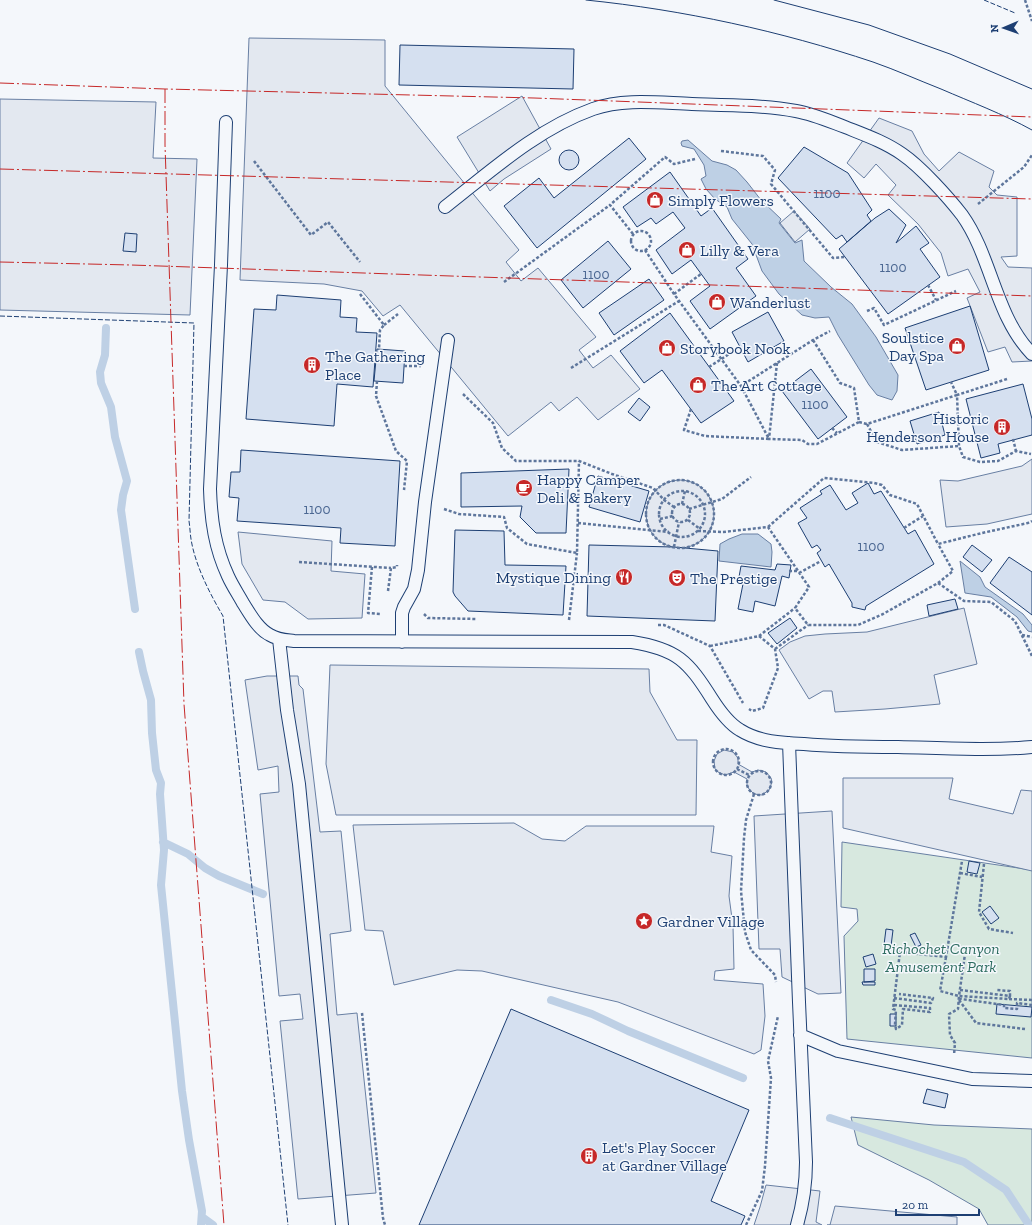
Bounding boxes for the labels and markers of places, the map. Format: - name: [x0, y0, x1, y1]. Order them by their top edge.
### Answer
- shop icon: Simply Flowers: [645, 190, 665, 210]
- place label: Simply Flowers: [668, 191, 774, 210]
- shop icon: Lilly & Vera: [677, 240, 697, 260]
- place label: Lilly & Vera: [700, 241, 779, 260]
- shop icon: Wanderlust: [707, 292, 727, 312]
- place label: Wanderlust: [730, 293, 810, 312]
- place label: Soulstice Day Spa: [882, 328, 944, 365]
- shop icon: Soulstice Day Spa: [947, 336, 967, 356]
- shop icon: Storybook Nook: [657, 338, 677, 358]
- place label: Storybook Nook: [680, 339, 791, 358]
- place label: The Gathering Place: [325, 347, 426, 384]
- building icon: The Gathering Place: [302, 355, 322, 375]
- shop icon: The Art Cottage: [688, 375, 708, 395]
- place label: The Art Cottage: [711, 376, 822, 395]
- place label: Historic Henderson House: [866, 409, 989, 446]
- building icon: Historic Henderson House: [992, 417, 1012, 437]
- place label: Happy Camper Deli & Bakery: [537, 470, 641, 507]
- cafe icon: Happy Camper Deli & Bakery: [514, 478, 534, 498]
- restaurant icon: Mystique Dining: [614, 567, 634, 587]
- place label: Mystique Dining: [496, 568, 611, 587]
- theatre icon: The Prestige: [667, 568, 687, 588]
- place label: The Prestige: [690, 569, 777, 588]
- place icon: Gardner Village: [634, 911, 654, 931]
- place label: Gardner Village: [657, 912, 765, 931]
- place label: Let's Play Soccer at Gardner Village: [602, 1138, 727, 1175]
- building icon: Let's Play Soccer at Gardner Village: [579, 1146, 599, 1166]

